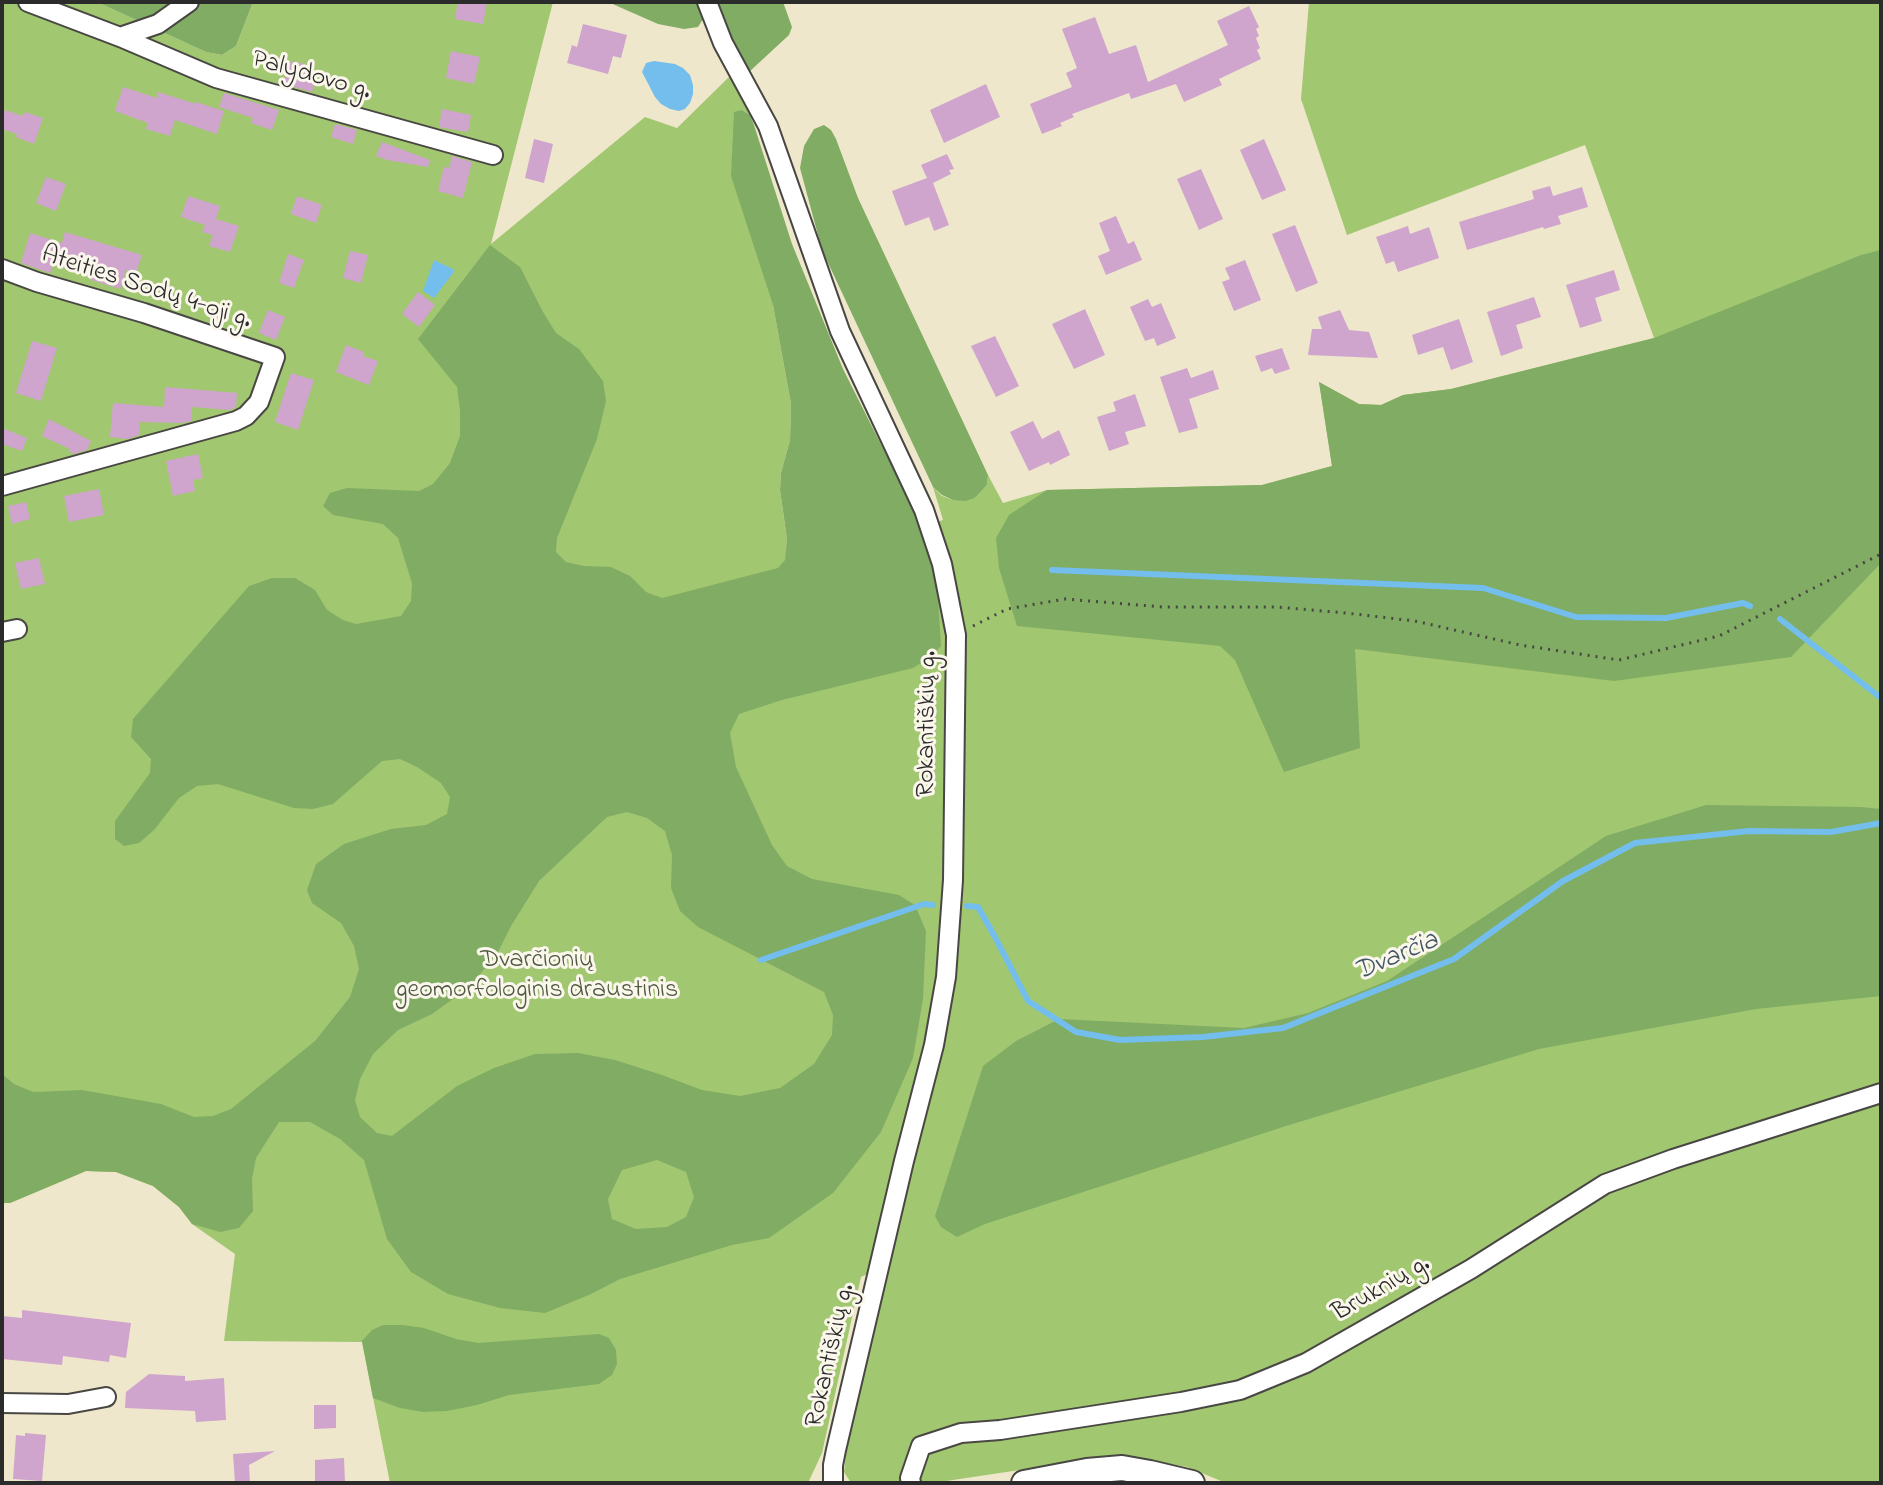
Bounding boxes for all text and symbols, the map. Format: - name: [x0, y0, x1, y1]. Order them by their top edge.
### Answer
- street label: Palydovo g.: [248, 45, 374, 109]
- street label: Ateities Sodų 4-oji g.: [37, 240, 255, 338]
- street label: Rokantiškių g.: [912, 651, 946, 797]
- water label: Dvarčia: [1350, 925, 1444, 991]
- park label: Dvarčionių geomorfologinis draustinis: [396, 946, 678, 1008]
- street label: Bruknių g.: [1328, 1250, 1436, 1330]
- street label: Rokantiškių g.: [800, 1281, 864, 1431]

